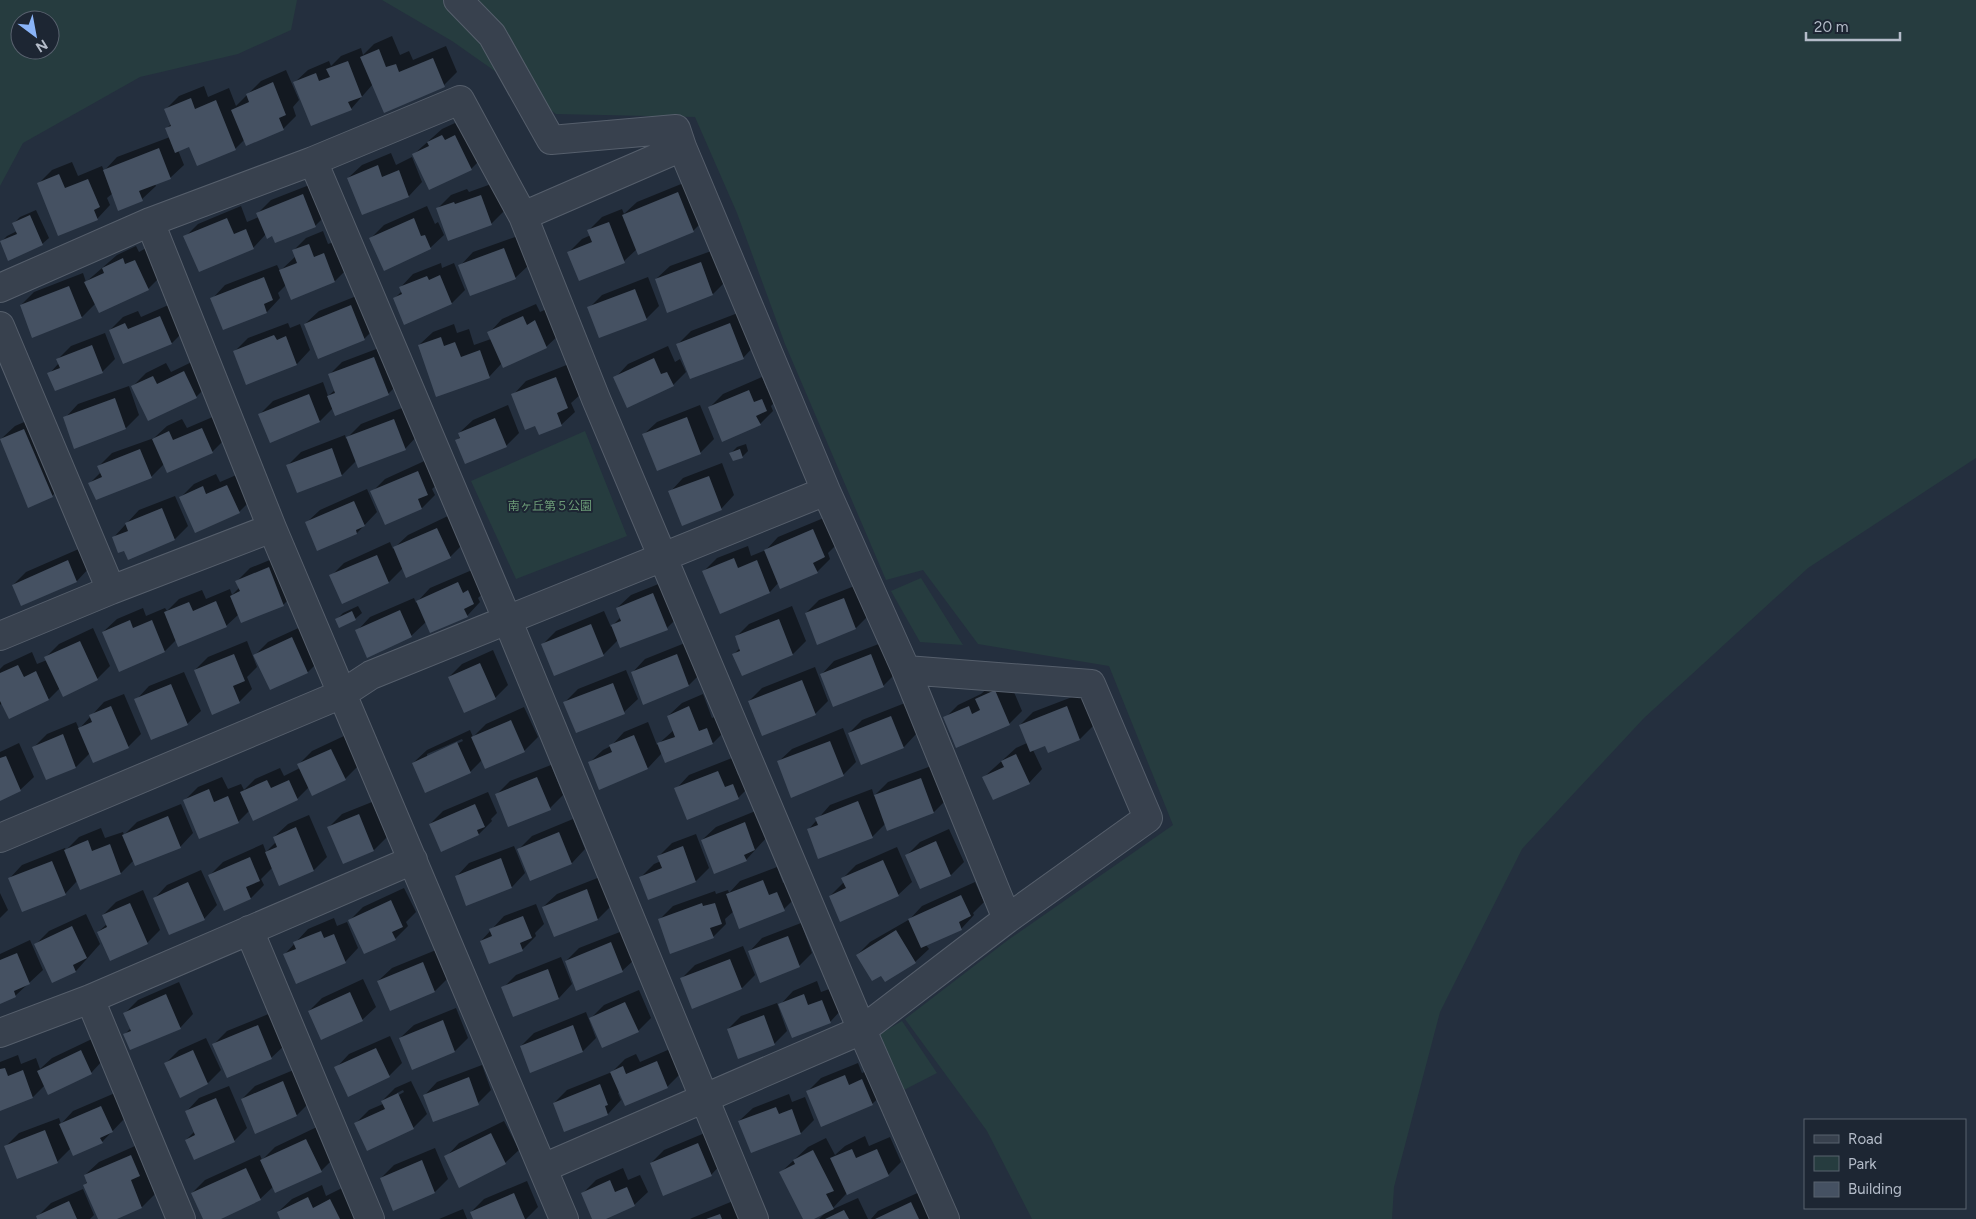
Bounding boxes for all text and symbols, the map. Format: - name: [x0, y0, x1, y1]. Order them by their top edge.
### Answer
- north arrow: [10, 10, 60, 60]
- scale bar: [1806, 10, 1900, 42]
- text: 20 m: [1814, 18, 1848, 36]
- text: N: [33, 36, 51, 56]
- park label: 南ヶ丘第５公園: [508, 499, 592, 513]
- legend: [1804, 1119, 1966, 1209]
- text: Road: [1848, 1130, 1883, 1148]
- text: Park: [1848, 1155, 1877, 1173]
- text: Building: [1848, 1180, 1902, 1198]

